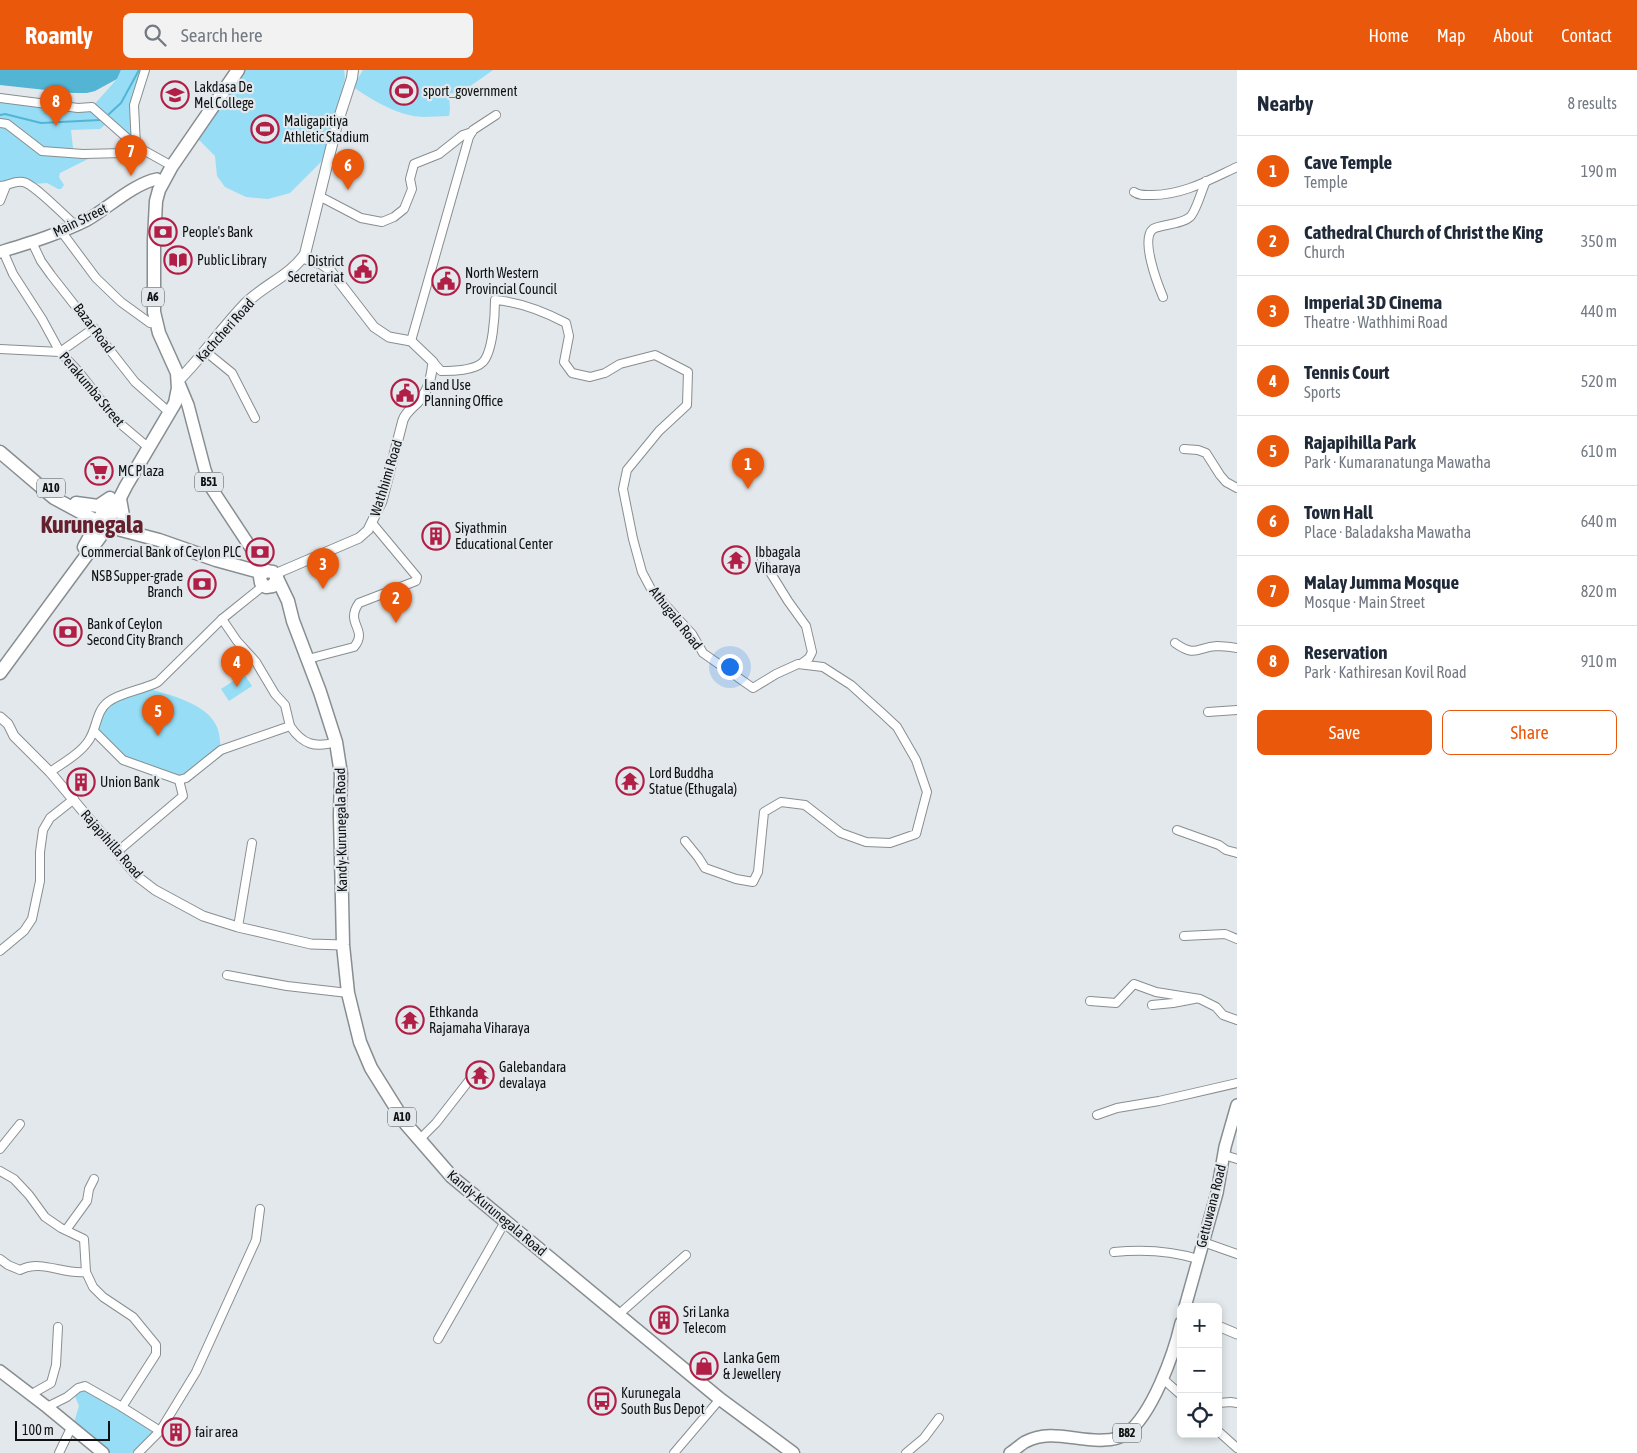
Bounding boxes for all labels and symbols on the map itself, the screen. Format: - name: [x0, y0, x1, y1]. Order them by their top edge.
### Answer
- sports icon: sport_government: [389, 76, 419, 106]
- place label: Lakdasa De Mel College: [194, 79, 254, 111]
- school or university icon: Lakdasa De Mel College: [160, 80, 190, 110]
- place label: sport_government: [423, 83, 518, 99]
- pin: 8: [40, 85, 72, 126]
- place label: Maligapitiya Athletic Stadium: [284, 113, 369, 145]
- sports icon: Maligapitiya Athletic Stadium: [250, 114, 280, 144]
- pin: 7: [115, 135, 147, 176]
- pin: 6: [332, 149, 364, 190]
- street label: Main Street: [50, 200, 110, 240]
- bank icon: People's Bank: [148, 217, 178, 247]
- place label: People's Bank: [182, 224, 253, 240]
- library icon: Public Library: [163, 245, 193, 275]
- place label: Public Library: [197, 252, 267, 268]
- place label: District Secretariat: [288, 253, 344, 285]
- public building icon: District Secretariat: [348, 254, 378, 284]
- place label: North Western Provincial Council: [465, 265, 558, 297]
- public building icon: North Western Provincial Council: [431, 266, 461, 296]
- road number: A6: [142, 288, 164, 306]
- street label: Kachcheri Road: [192, 295, 258, 365]
- street label: Bazar Road: [70, 300, 118, 356]
- street label: Perakumba Street: [56, 349, 128, 429]
- place label: Land Use Planning Office: [424, 377, 503, 409]
- public building icon: Land Use Planning Office: [390, 378, 420, 408]
- street label: Wathhimi Road: [367, 438, 405, 518]
- pin: 1: [732, 448, 764, 489]
- supermarket icon: MC Plaza: [84, 456, 114, 486]
- place label: MC Plaza: [118, 463, 164, 479]
- road number: B51: [195, 472, 223, 492]
- road number: A10: [37, 478, 65, 498]
- district label: Kurunegala: [41, 511, 143, 538]
- place label: Siyathmin Educational Center: [455, 520, 554, 552]
- building icon: Siyathmin Educational Center: [421, 521, 451, 551]
- bank icon: Commercial Bank of Ceylon PLC: [245, 537, 275, 567]
- place label: Commercial Bank of Ceylon PLC: [81, 544, 242, 560]
- place label: Ibbagala Viharaya: [755, 544, 801, 576]
- temple icon: Ibbagala Viharaya: [721, 545, 751, 575]
- pin: 3: [307, 548, 339, 589]
- place label: NSB Supper-grade Branch: [91, 568, 183, 600]
- bank icon: NSB Supper-grade Branch: [187, 569, 217, 599]
- pin: 2: [380, 582, 412, 623]
- street label: Athugala Road: [646, 583, 706, 653]
- place label: Bank of Ceylon Second City Branch: [87, 616, 183, 648]
- bank icon: Bank of Ceylon Second City Branch: [53, 617, 83, 647]
- pin: 4: [221, 646, 253, 687]
- your location: [717, 654, 743, 680]
- pin: 5: [142, 695, 174, 736]
- place label: Lord Buddha Statue (Ethugala): [649, 765, 737, 797]
- temple icon: Lord Buddha Statue (Ethugala): [615, 766, 645, 796]
- building icon: Union Bank: [66, 767, 96, 797]
- street label: Kandy-Kurunegala Road: [332, 768, 350, 892]
- place label: Union Bank: [100, 774, 160, 790]
- street label: Rajapihilla Road: [78, 806, 146, 882]
- place label: Ethkanda Rajamaha Viharaya: [429, 1004, 530, 1036]
- temple icon: Ethkanda Rajamaha Viharaya: [395, 1005, 425, 1035]
- place label: Galebandara devalaya: [499, 1059, 566, 1091]
- temple icon: Galebandara devalaya: [465, 1060, 495, 1090]
- road number: A10: [388, 1108, 416, 1126]
- street label: Gettuwana Road: [1193, 1163, 1229, 1249]
- street label: Kandy-Kurunegala Road: [444, 1167, 550, 1259]
- place label: Sri Lanka Telecom: [683, 1304, 730, 1336]
- building icon: Sri Lanka Telecom: [649, 1305, 679, 1335]
- place label: Lanka Gem & Jewellery: [723, 1350, 781, 1382]
- shop icon: Lanka Gem & Jewellery: [689, 1351, 719, 1381]
- place label: Kurunegala South Bus Depot: [621, 1385, 705, 1417]
- bus stop icon: Kurunegala South Bus Depot: [587, 1386, 617, 1416]
- building icon: fair area: [161, 1417, 191, 1447]
- scale bar: [15, 1418, 110, 1441]
- place label: fair area: [195, 1424, 238, 1440]
- road number: B82: [1113, 1424, 1141, 1442]

